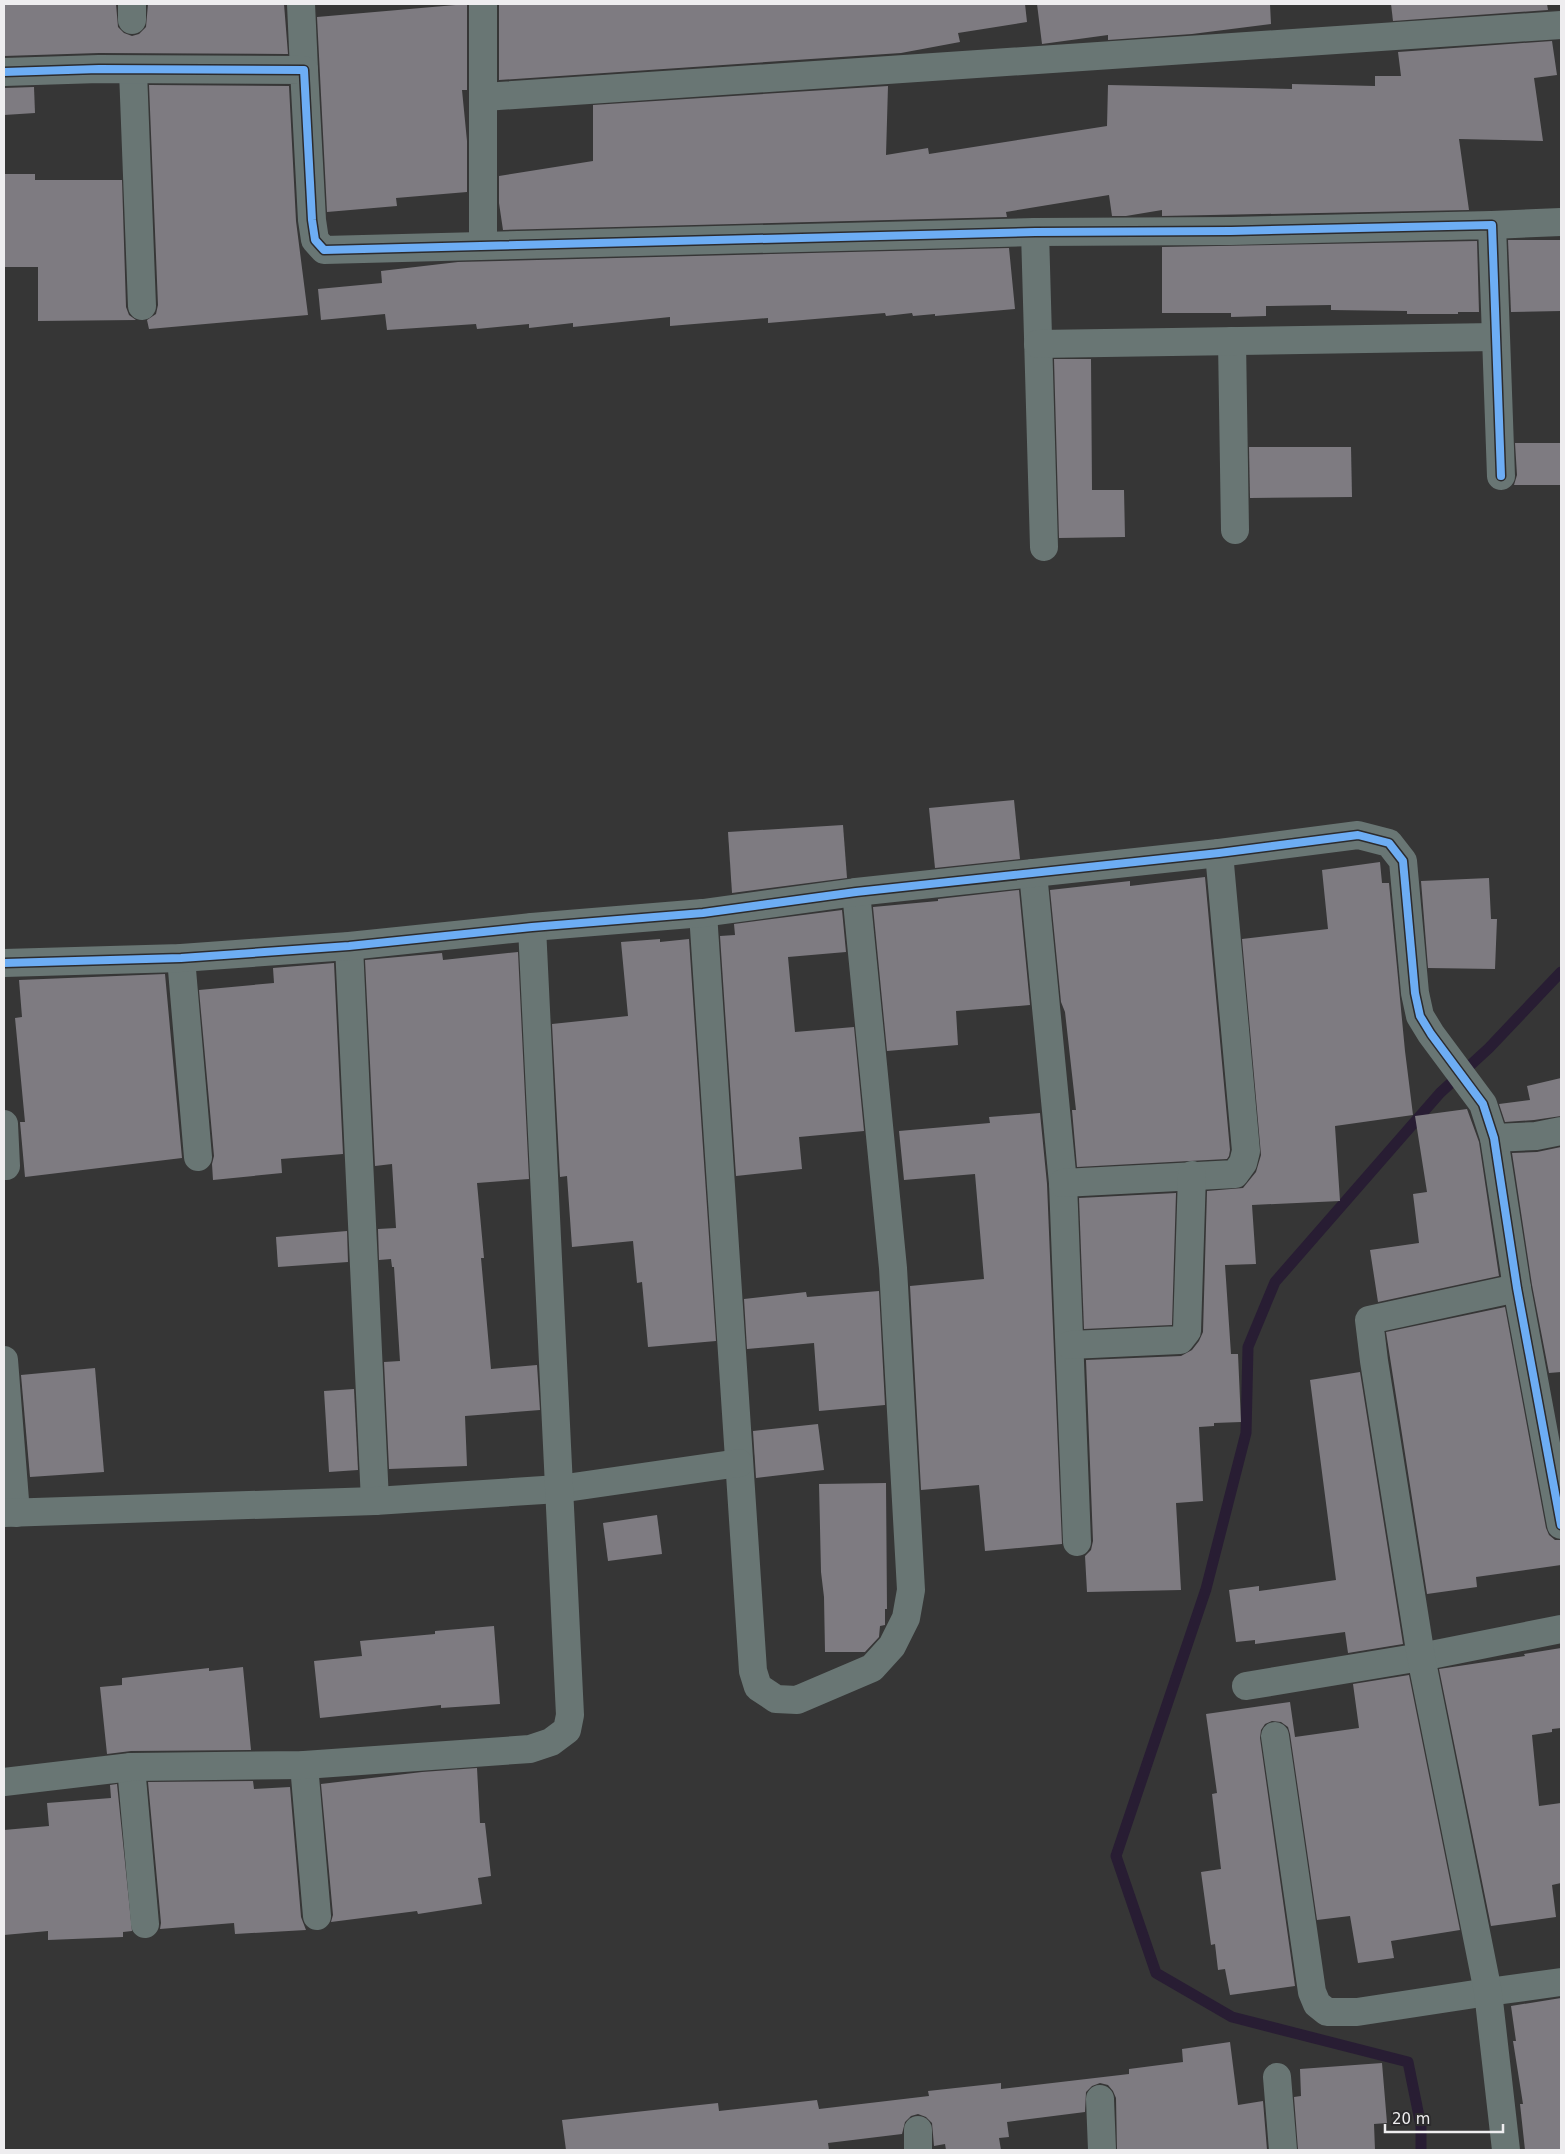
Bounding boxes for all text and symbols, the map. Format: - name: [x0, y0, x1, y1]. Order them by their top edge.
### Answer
- scale bar: [1385, 2102, 1502, 2134]
- text: 20 m: [1392, 2110, 1430, 2128]

